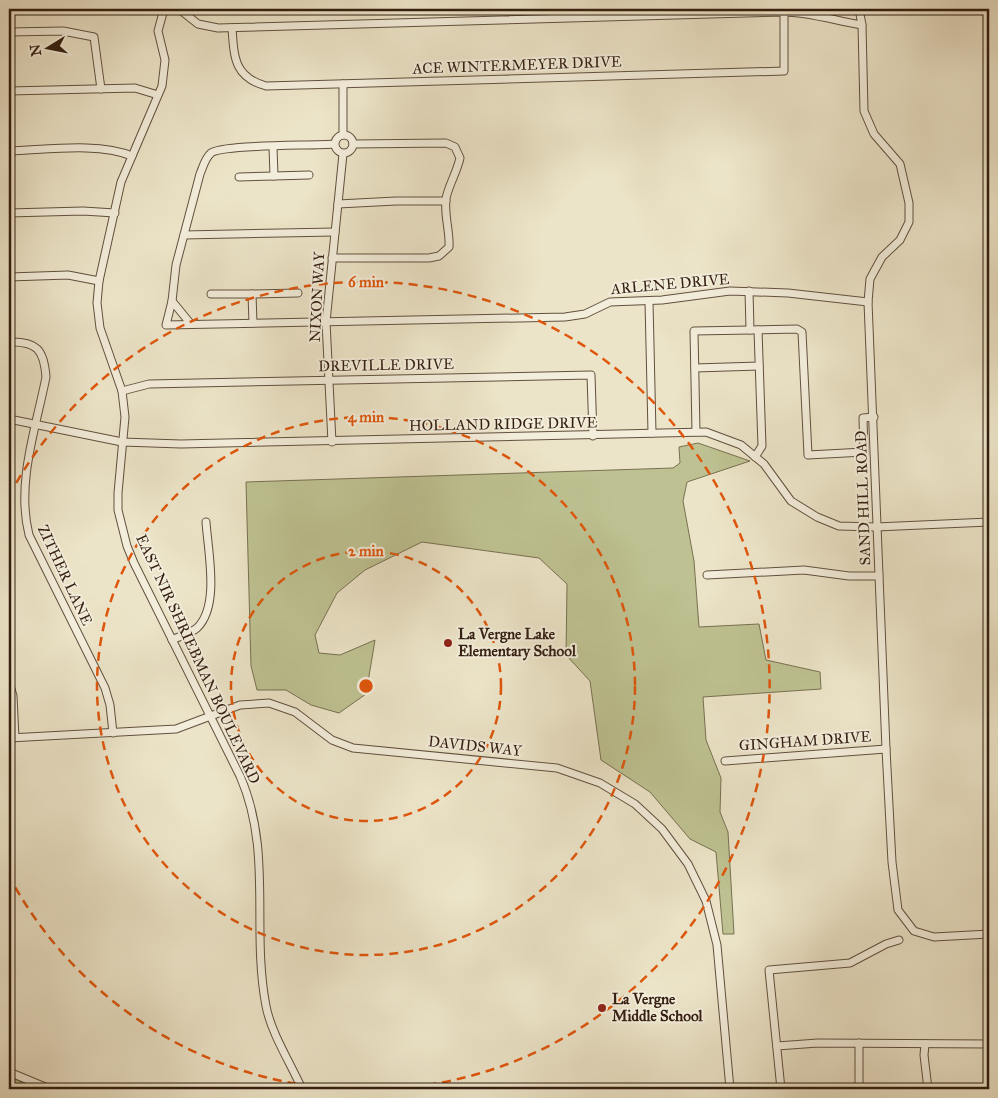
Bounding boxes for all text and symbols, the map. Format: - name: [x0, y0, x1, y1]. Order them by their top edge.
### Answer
- north arrow: [22, 22, 72, 72]
- text: N: [26, 43, 45, 57]
- street label: ACE WINTERMEYER DRIVE: [411, 52, 622, 78]
- street label: NIXON WAY: [306, 251, 328, 343]
- street label: ARLENE DRIVE: [609, 270, 730, 298]
- text: 6 min: [348, 273, 385, 291]
- street label: DREVILLE DRIVE: [318, 355, 454, 375]
- text: 4 min: [348, 408, 385, 427]
- street label: HOLLAND RIDGE DRIVE: [409, 413, 597, 435]
- street label: SAND HILL ROAD: [852, 430, 874, 566]
- street label: ZITHER LANE: [34, 522, 96, 628]
- street label: EAST NIR SHRIEBMAN BOULEVARD: [132, 531, 264, 787]
- text: 2 min: [348, 542, 385, 560]
- place label: La Vergne Lake Elementary School: [458, 625, 577, 661]
- marker: La Vergne Lake Elementary School: [442, 637, 454, 649]
- centre of rings: [357, 677, 375, 695]
- street label: GINGHAM DRIVE: [738, 727, 872, 755]
- street label: DAVIDS WAY: [427, 732, 523, 760]
- place label: La Vergne Middle School: [612, 990, 704, 1025]
- marker: La Vergne Middle School: [596, 1002, 608, 1014]

